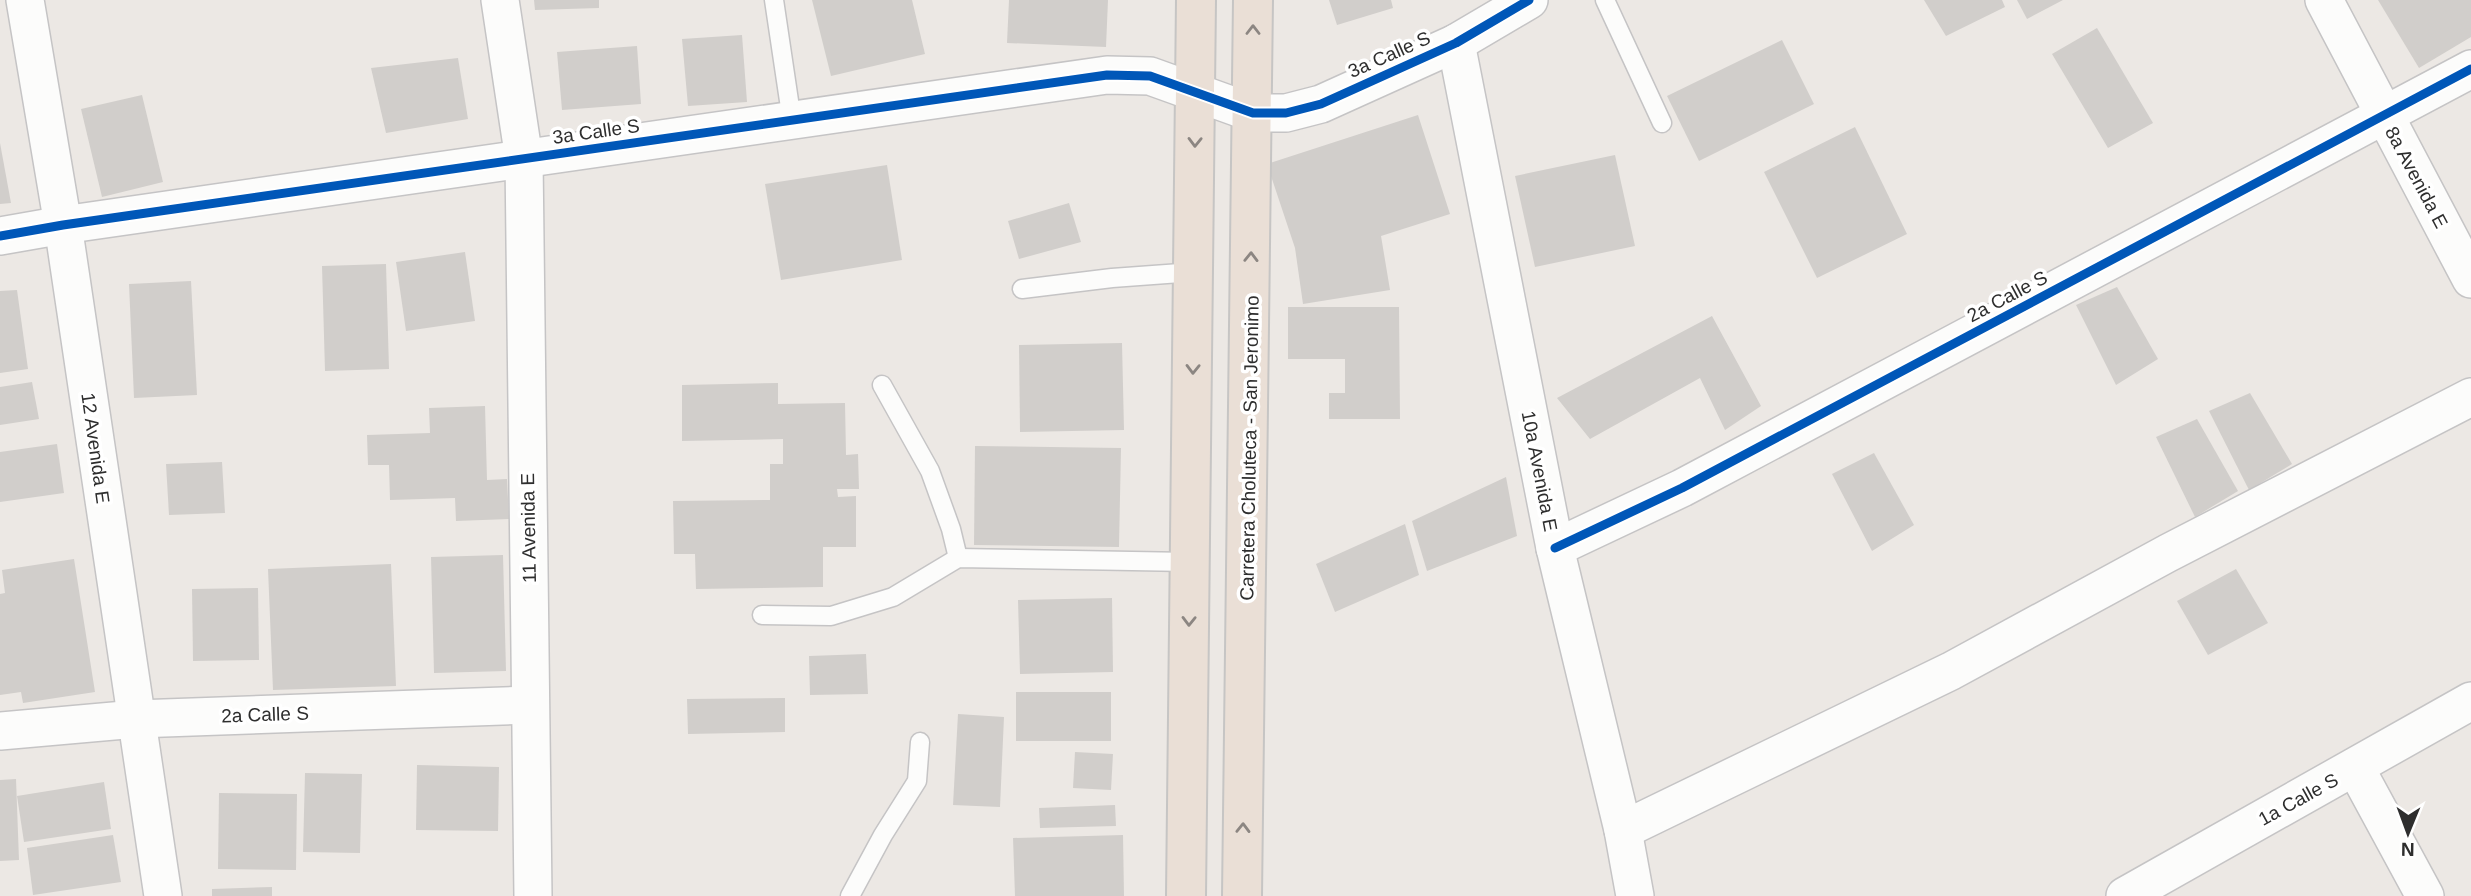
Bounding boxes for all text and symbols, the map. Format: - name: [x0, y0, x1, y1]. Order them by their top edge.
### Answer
- one-way arrow: [1245, 24, 1261, 35]
- street label: 3a Calle S: [1345, 27, 1434, 82]
- street label: 3a Calle S: [551, 115, 641, 148]
- street label: 8a Avenida E: [2381, 123, 2452, 231]
- one-way arrow: [1188, 136, 1203, 147]
- one-way arrow: [1243, 252, 1259, 262]
- street label: 2a Calle S: [1964, 267, 2051, 326]
- street label: Carretera Choluteca - San Jeronimo: [1236, 295, 1263, 601]
- one-way arrow: [1185, 364, 1201, 375]
- street label: 12 Avenida E: [77, 391, 114, 505]
- street label: 10a Avenida E: [1518, 409, 1561, 533]
- street label: 11 Avenida E: [517, 473, 540, 583]
- one-way arrow: [1181, 616, 1197, 627]
- street label: 2a Calle S: [221, 702, 309, 727]
- street label: 1a Calle S: [2255, 769, 2342, 830]
- north arrow: [2373, 798, 2443, 868]
- one-way arrow: [1236, 822, 1251, 833]
- text: N: [2401, 839, 2415, 860]

